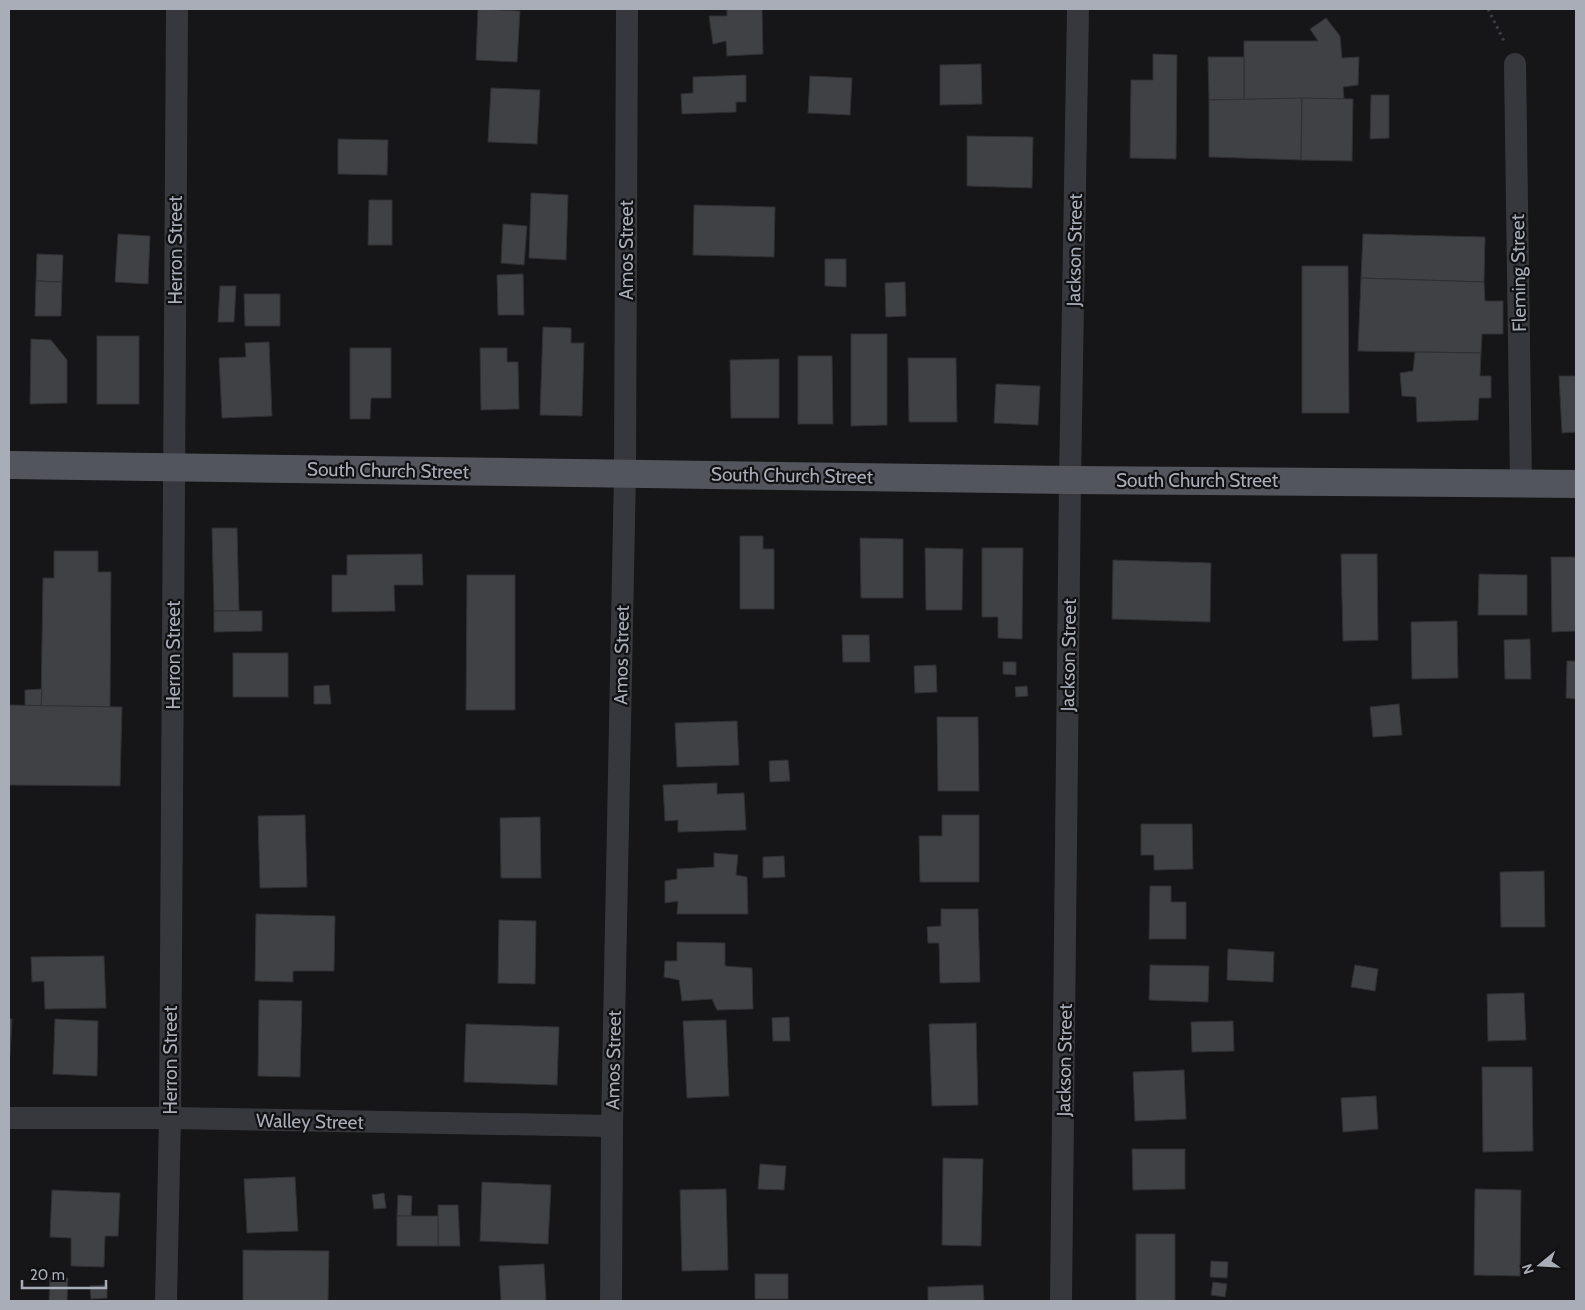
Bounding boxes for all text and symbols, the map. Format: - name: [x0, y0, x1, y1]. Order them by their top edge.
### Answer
- street label: Jackson Street: [1062, 193, 1087, 308]
- street label: Herron Street: [164, 195, 187, 304]
- street label: Amos Street: [615, 200, 638, 300]
- street label: Fleming Street: [1506, 213, 1531, 332]
- street label: South Church Street: [307, 458, 470, 483]
- street label: South Church Street: [711, 463, 874, 488]
- street label: South Church Street: [1116, 469, 1279, 492]
- street label: Jackson Street: [1056, 598, 1081, 713]
- street label: Herron Street: [162, 600, 185, 709]
- street label: Amos Street: [609, 604, 634, 705]
- street label: Jackson Street: [1052, 1003, 1077, 1118]
- street label: Herron Street: [159, 1005, 182, 1114]
- street label: Amos Street: [601, 1009, 626, 1110]
- street label: Walley Street: [256, 1109, 365, 1134]
- north arrow: [1515, 1240, 1565, 1290]
- scale bar: [22, 1258, 106, 1290]
- text: N: [1518, 1262, 1538, 1277]
- text: 20 m: [30, 1266, 65, 1284]

